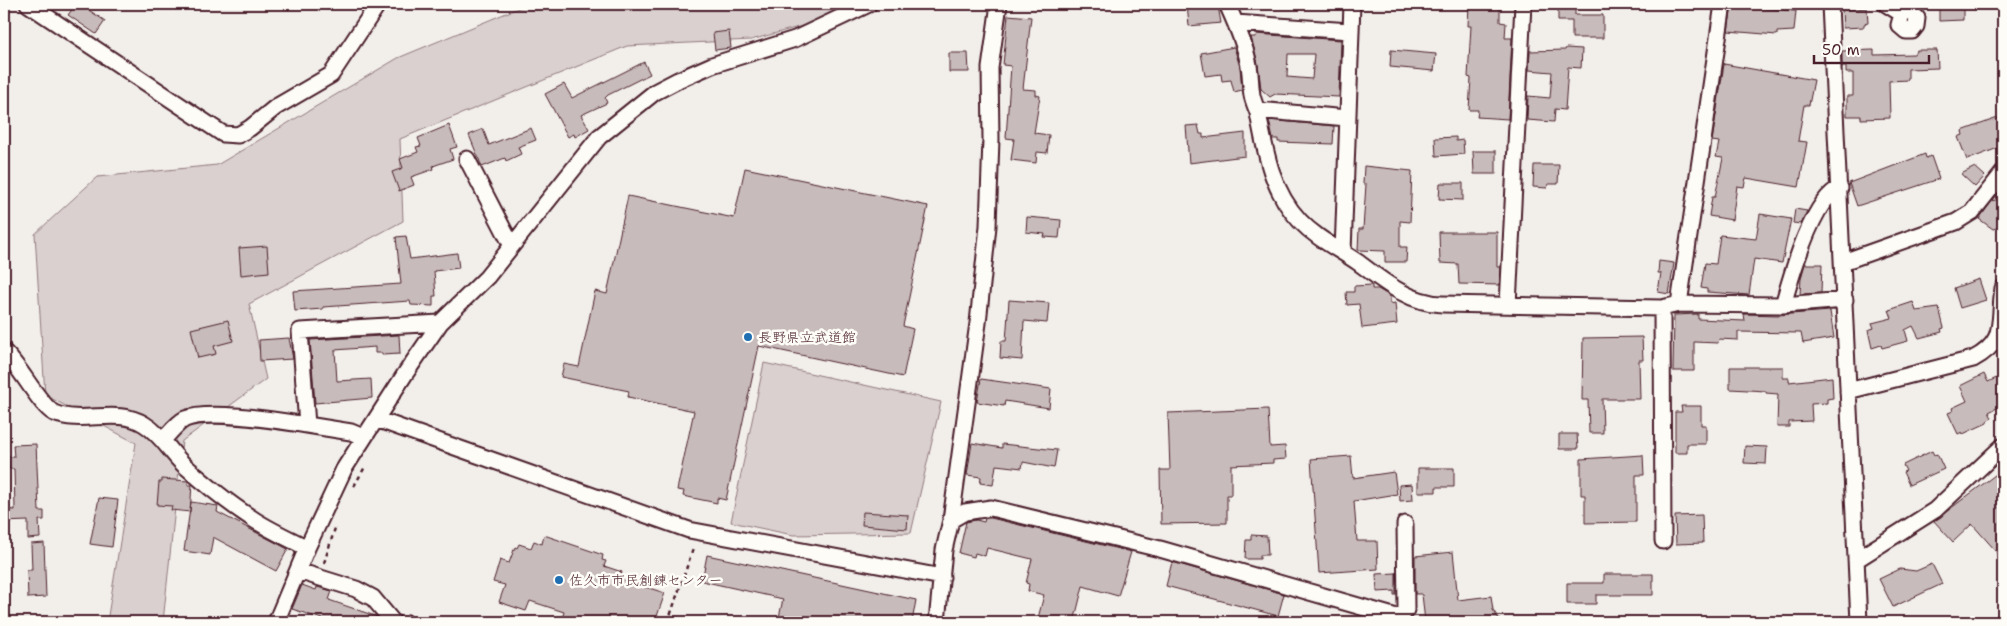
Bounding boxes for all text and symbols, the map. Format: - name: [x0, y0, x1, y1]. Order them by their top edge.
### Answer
- scale bar: [1814, 32, 1930, 64]
- text: 50 m: [1822, 40, 1860, 60]
- place label: 長野県立武道館: [758, 328, 856, 346]
- marker: 長野県立武道館: [742, 331, 754, 343]
- place label: 佐久市市民創錬センター: [569, 571, 722, 589]
- marker: 佐久市市民創錬センター: [553, 574, 565, 586]

